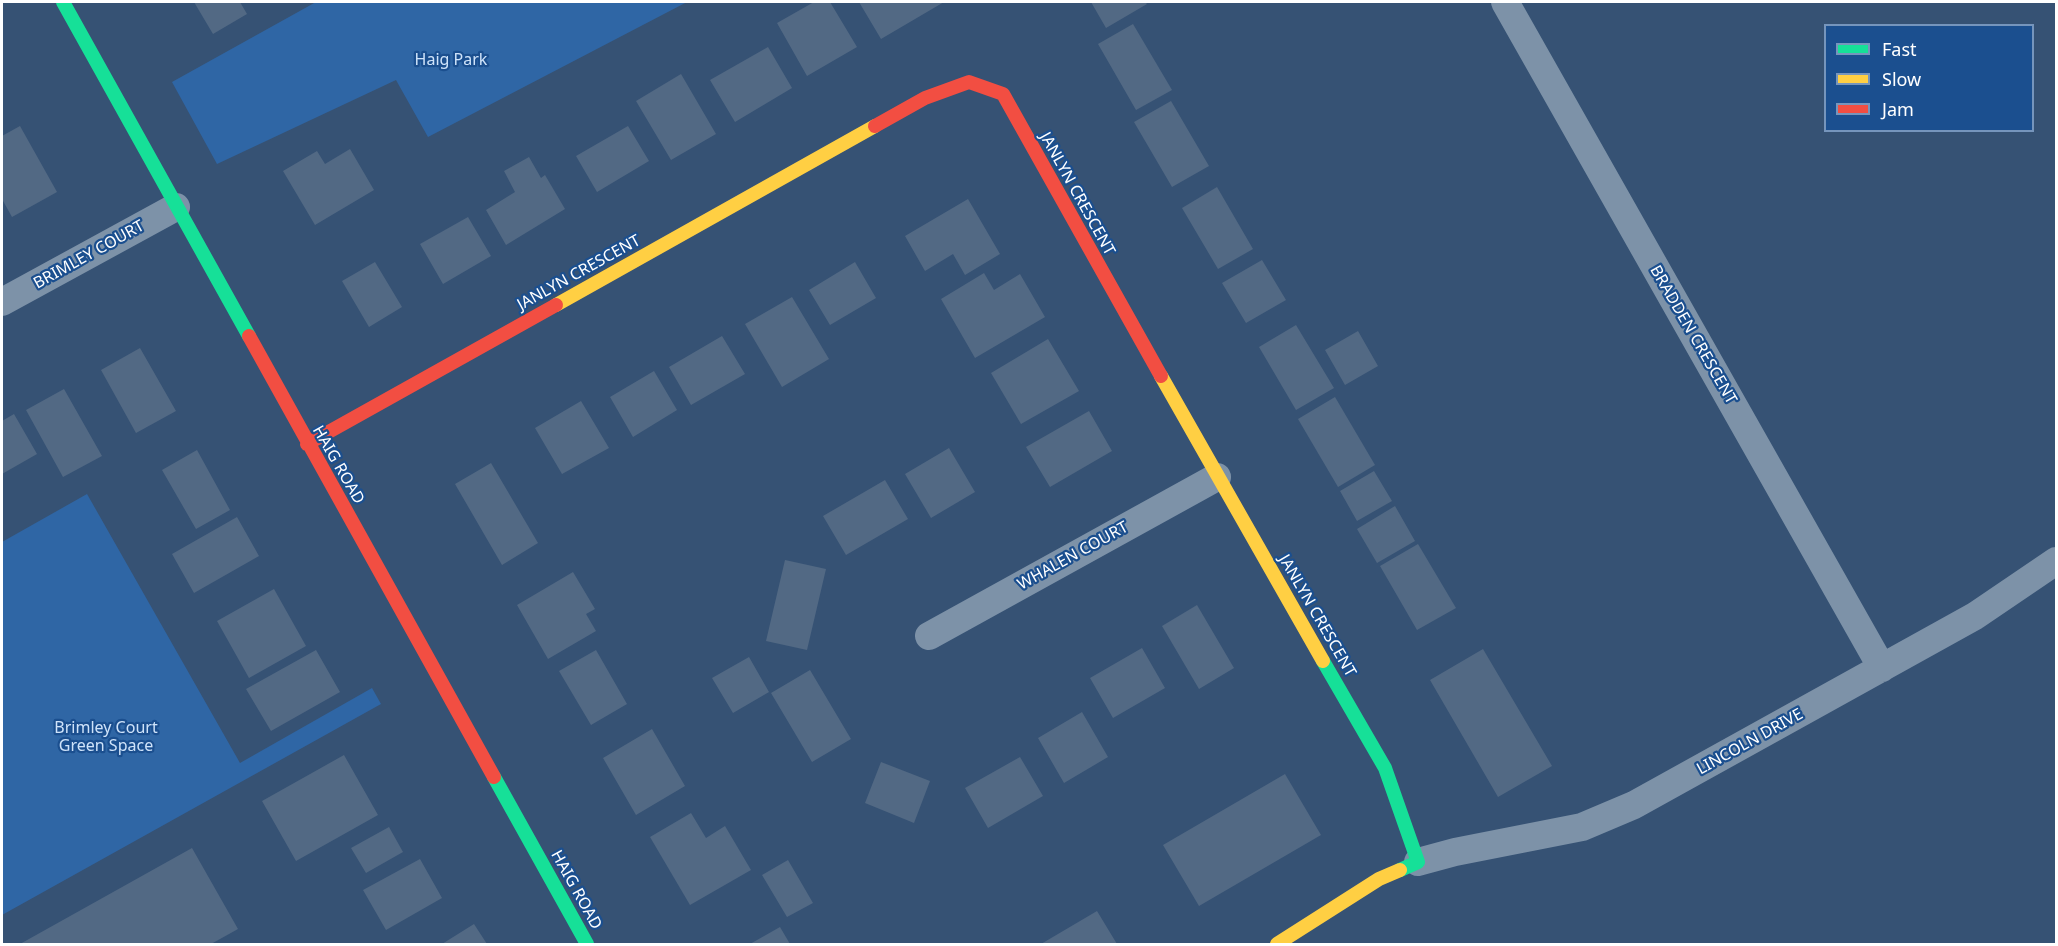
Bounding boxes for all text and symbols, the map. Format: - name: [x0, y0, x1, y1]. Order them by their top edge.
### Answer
- legend: [1824, 24, 2034, 132]
- text: Fast: [1882, 37, 1917, 61]
- park label: Haig Park: [415, 50, 487, 70]
- text: Slow: [1882, 67, 1921, 91]
- text: Jam: [1882, 97, 1914, 121]
- street label: JANLYN CRESCENT: [1035, 129, 1119, 259]
- street label: BRIMLEY COURT: [30, 217, 148, 293]
- street label: JANLYN CRESCENT: [514, 231, 644, 315]
- street label: BRADDEN CRESCENT: [1645, 262, 1741, 408]
- street label: HAIG ROAD: [308, 422, 368, 508]
- street label: WHALEN COURT: [1014, 518, 1132, 594]
- street label: JANLYN CRESCENT: [1274, 552, 1360, 680]
- street label: LINCOLN DRIVE: [1694, 705, 1806, 779]
- park label: Brimley Court Green Space: [54, 718, 158, 756]
- street label: HAIG ROAD: [546, 847, 606, 933]

